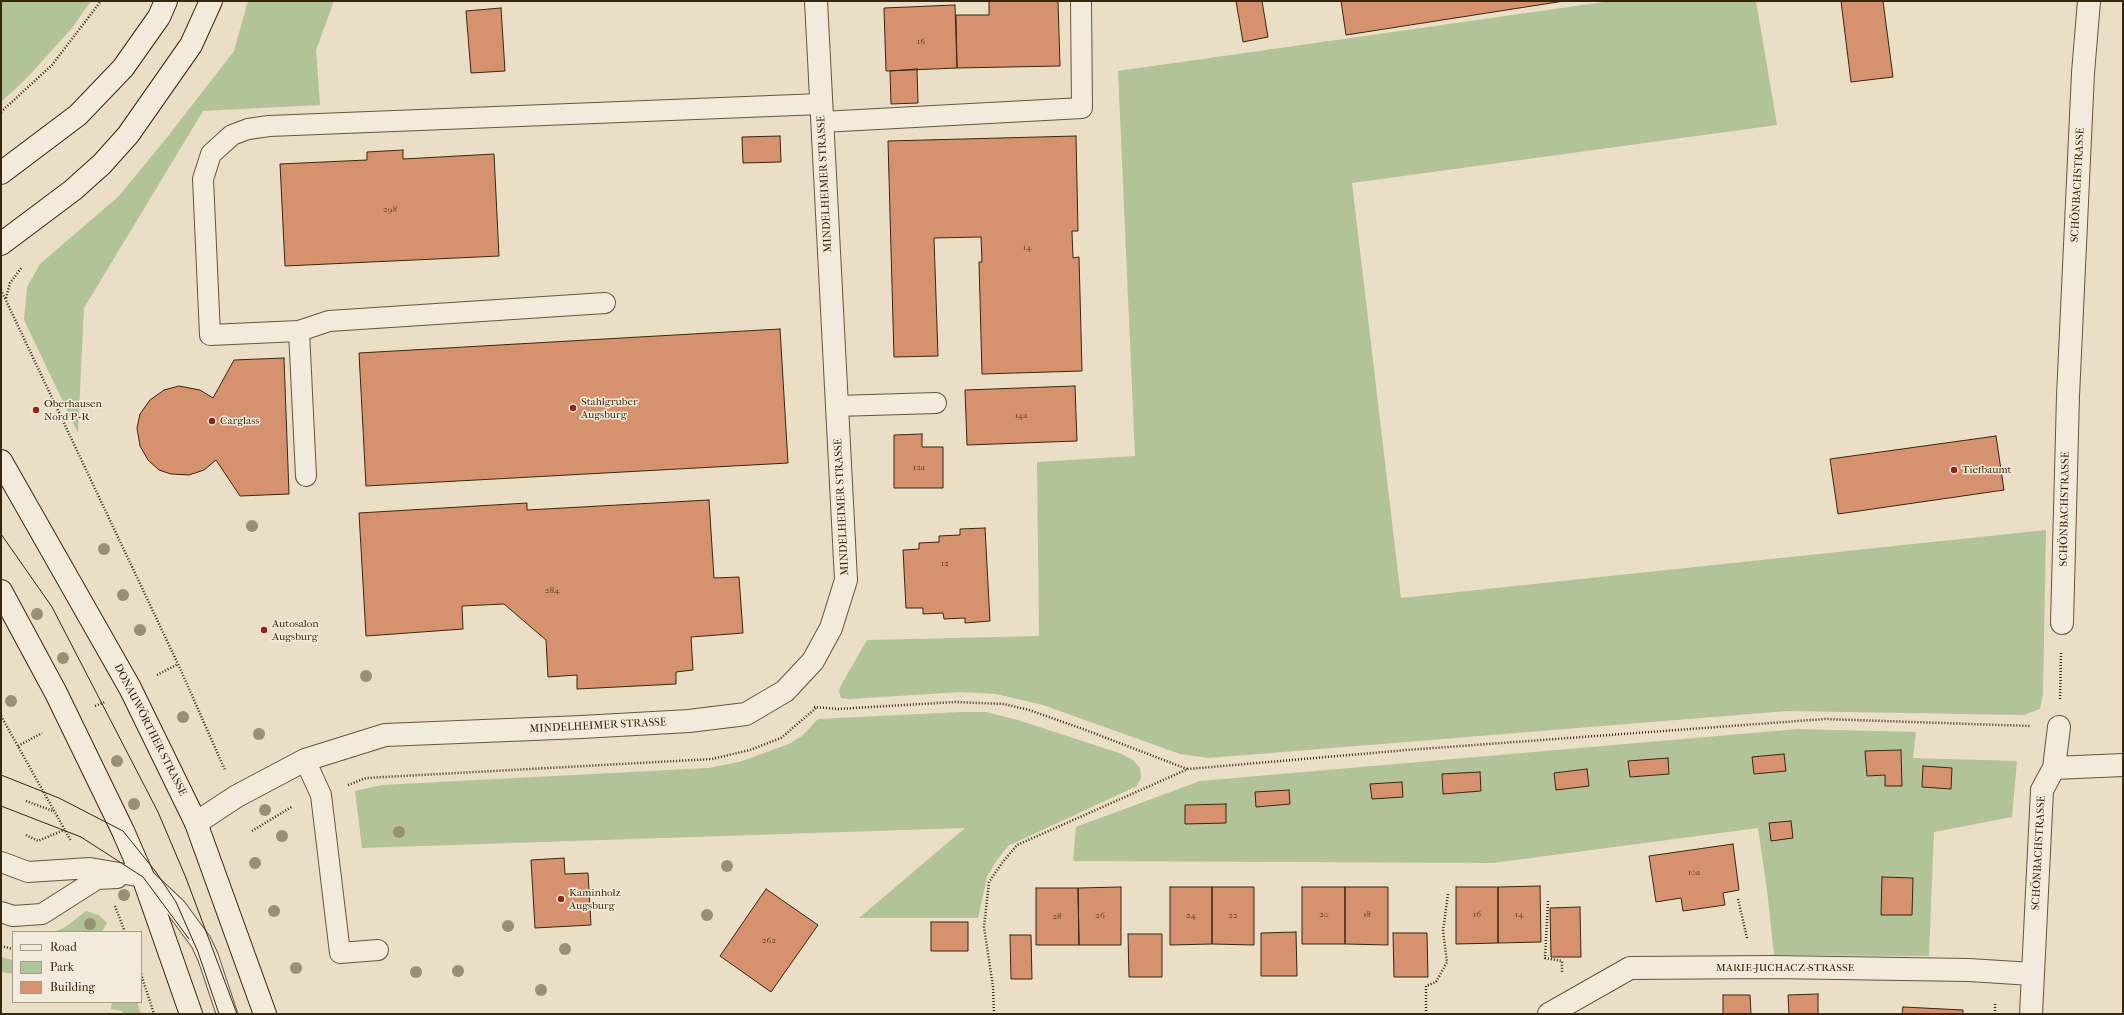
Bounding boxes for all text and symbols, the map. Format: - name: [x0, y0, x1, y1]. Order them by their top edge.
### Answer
- house number: 16: [917, 37, 925, 47]
- street label: MINDELHEIMER STRASSE: [815, 115, 835, 253]
- street label: SCHÖNBACHSTRASSE: [2068, 127, 2088, 243]
- house number: 298: [383, 205, 397, 215]
- house number: 14: [1023, 243, 1031, 253]
- place label: Stahlgruber Augsburg: [581, 395, 638, 421]
- place label: Oberhausen Nord P+R: [44, 397, 102, 423]
- marker: Stahlgruber Augsburg: [568, 403, 578, 413]
- marker: Oberhausen Nord P+R: [31, 405, 41, 415]
- house number: 14a: [1015, 411, 1027, 421]
- place label: Carglass: [220, 414, 259, 428]
- marker: Carglass: [207, 416, 217, 426]
- street label: MINDELHEIMER STRASSE: [832, 438, 852, 576]
- street label: SCHÖNBACHSTRASSE: [2057, 451, 2073, 567]
- house number: 12a: [913, 463, 925, 473]
- place label: Tiefbaumt: [1962, 463, 2011, 477]
- marker: Tiefbaumt: [1949, 465, 1959, 475]
- house number: 12: [941, 559, 949, 569]
- house number: 284: [545, 586, 559, 596]
- place label: Autosalon Augsburg: [272, 617, 319, 643]
- marker: Autosalon Augsburg: [259, 625, 269, 635]
- street label: DONAUWÖRTHER STRASSE: [111, 662, 189, 798]
- street label: MINDELHEIMER STRASSE: [529, 716, 667, 736]
- street label: SCHÖNBACHSTRASSE: [2029, 795, 2049, 911]
- house number: 10a: [1688, 868, 1700, 878]
- place label: Kaminholz Augsburg: [569, 886, 621, 912]
- marker: Kaminholz Augsburg: [556, 894, 566, 904]
- house number: 20: [1319, 910, 1329, 920]
- house number: 18: [1363, 910, 1371, 920]
- house number: 16: [1473, 910, 1481, 920]
- house number: 14: [1515, 910, 1523, 920]
- house number: 26: [1095, 911, 1105, 921]
- house number: 24: [1186, 911, 1196, 921]
- house number: 22: [1228, 911, 1238, 921]
- house number: 28: [1052, 912, 1062, 922]
- legend: [12, 931, 142, 1003]
- house number: 262: [762, 936, 776, 946]
- text: Road: [50, 940, 77, 954]
- text: Park: [50, 960, 74, 974]
- street label: MARIE-JUCHACZ-STRASSE: [1716, 961, 1854, 975]
- text: Building: [50, 980, 95, 994]

